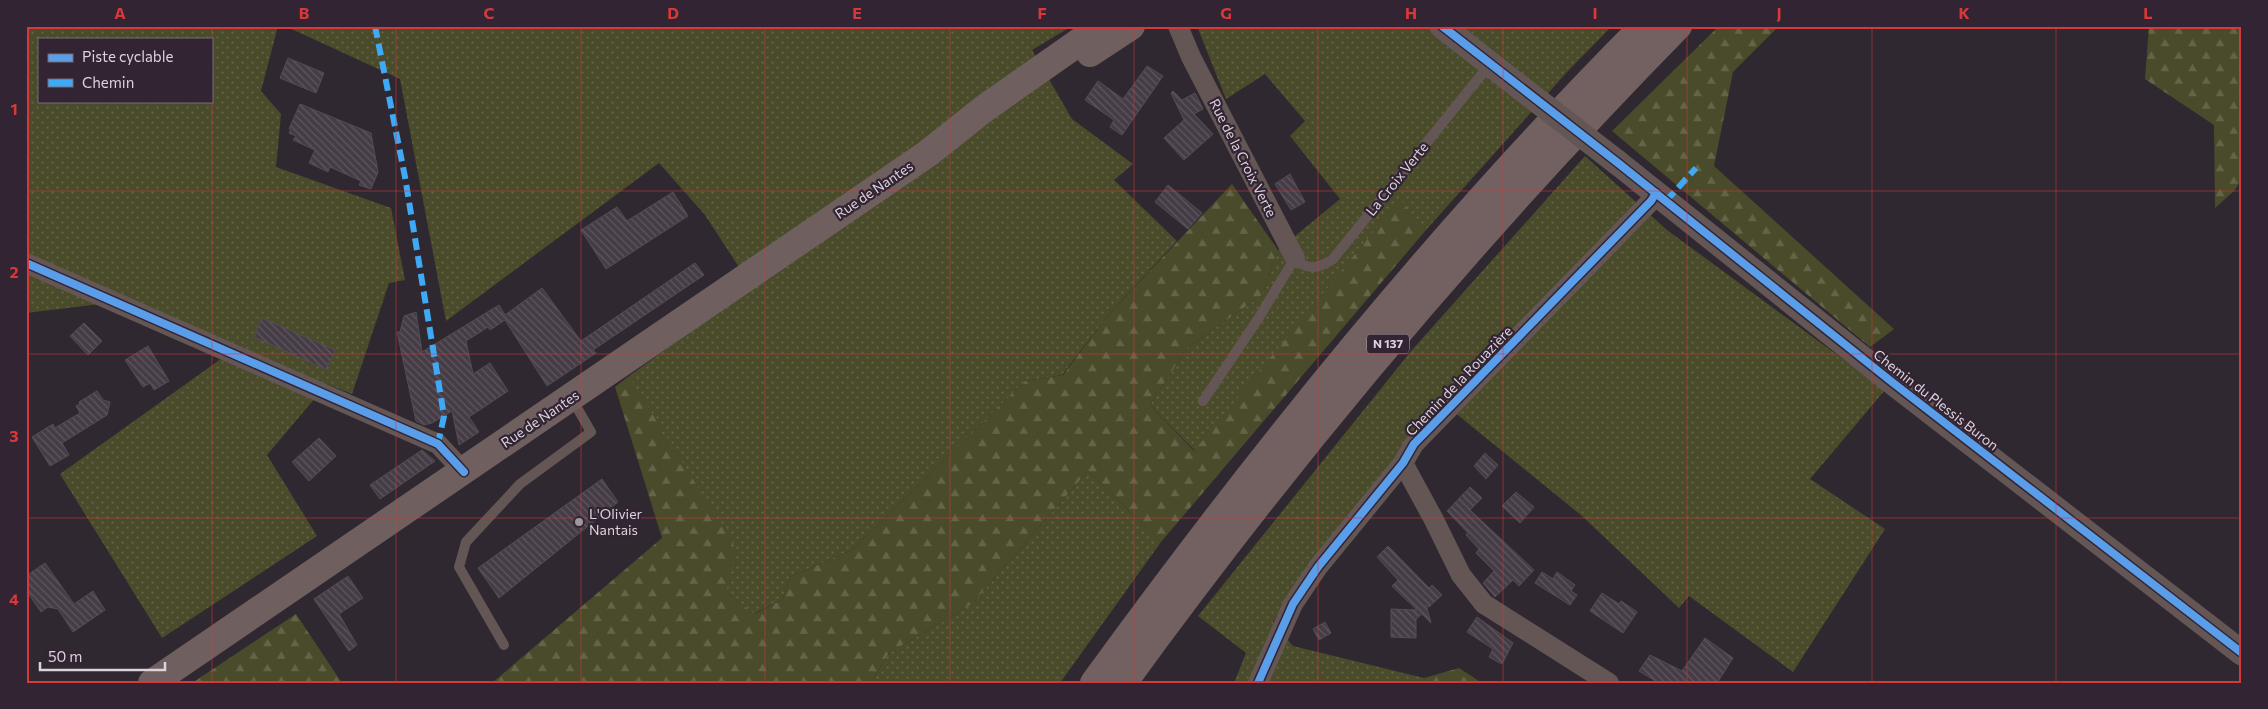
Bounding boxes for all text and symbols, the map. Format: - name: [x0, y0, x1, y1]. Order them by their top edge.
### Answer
- text: A: [114, 3, 126, 22]
- text: B: [299, 3, 310, 22]
- text: C: [484, 3, 495, 22]
- text: D: [667, 3, 679, 22]
- text: E: [852, 3, 862, 22]
- text: F: [1037, 3, 1047, 22]
- text: G: [1220, 3, 1232, 22]
- text: H: [1405, 3, 1417, 22]
- text: I: [1592, 3, 1598, 22]
- text: J: [1776, 3, 1782, 22]
- text: K: [1958, 3, 1970, 22]
- text: L: [2143, 3, 2153, 22]
- legend: [38, 38, 212, 102]
- text: Piste cyclable: [82, 47, 174, 65]
- text: Chemin: [82, 73, 134, 91]
- street label: Rue de la Croix Verte: [1206, 96, 1281, 220]
- text: 1: [10, 99, 18, 118]
- street label: La Croix Verte: [1362, 138, 1431, 219]
- street label: Rue de Nantes: [831, 157, 916, 222]
- text: 2: [9, 262, 19, 281]
- street label: Chemin de la Rouazière: [1402, 322, 1516, 439]
- road number: N 137: [1367, 334, 1409, 354]
- street label: Chemin du Plessis Buron: [1870, 346, 2002, 454]
- street label: Rue de Nantes: [497, 386, 582, 451]
- text: 3: [9, 426, 19, 445]
- place label: L'Olivier Nantais: [589, 505, 643, 538]
- marker: L'Olivier Nantais: [573, 516, 585, 528]
- text: 4: [9, 589, 19, 608]
- scale bar: [40, 639, 165, 671]
- text: 50 m: [48, 647, 82, 665]

